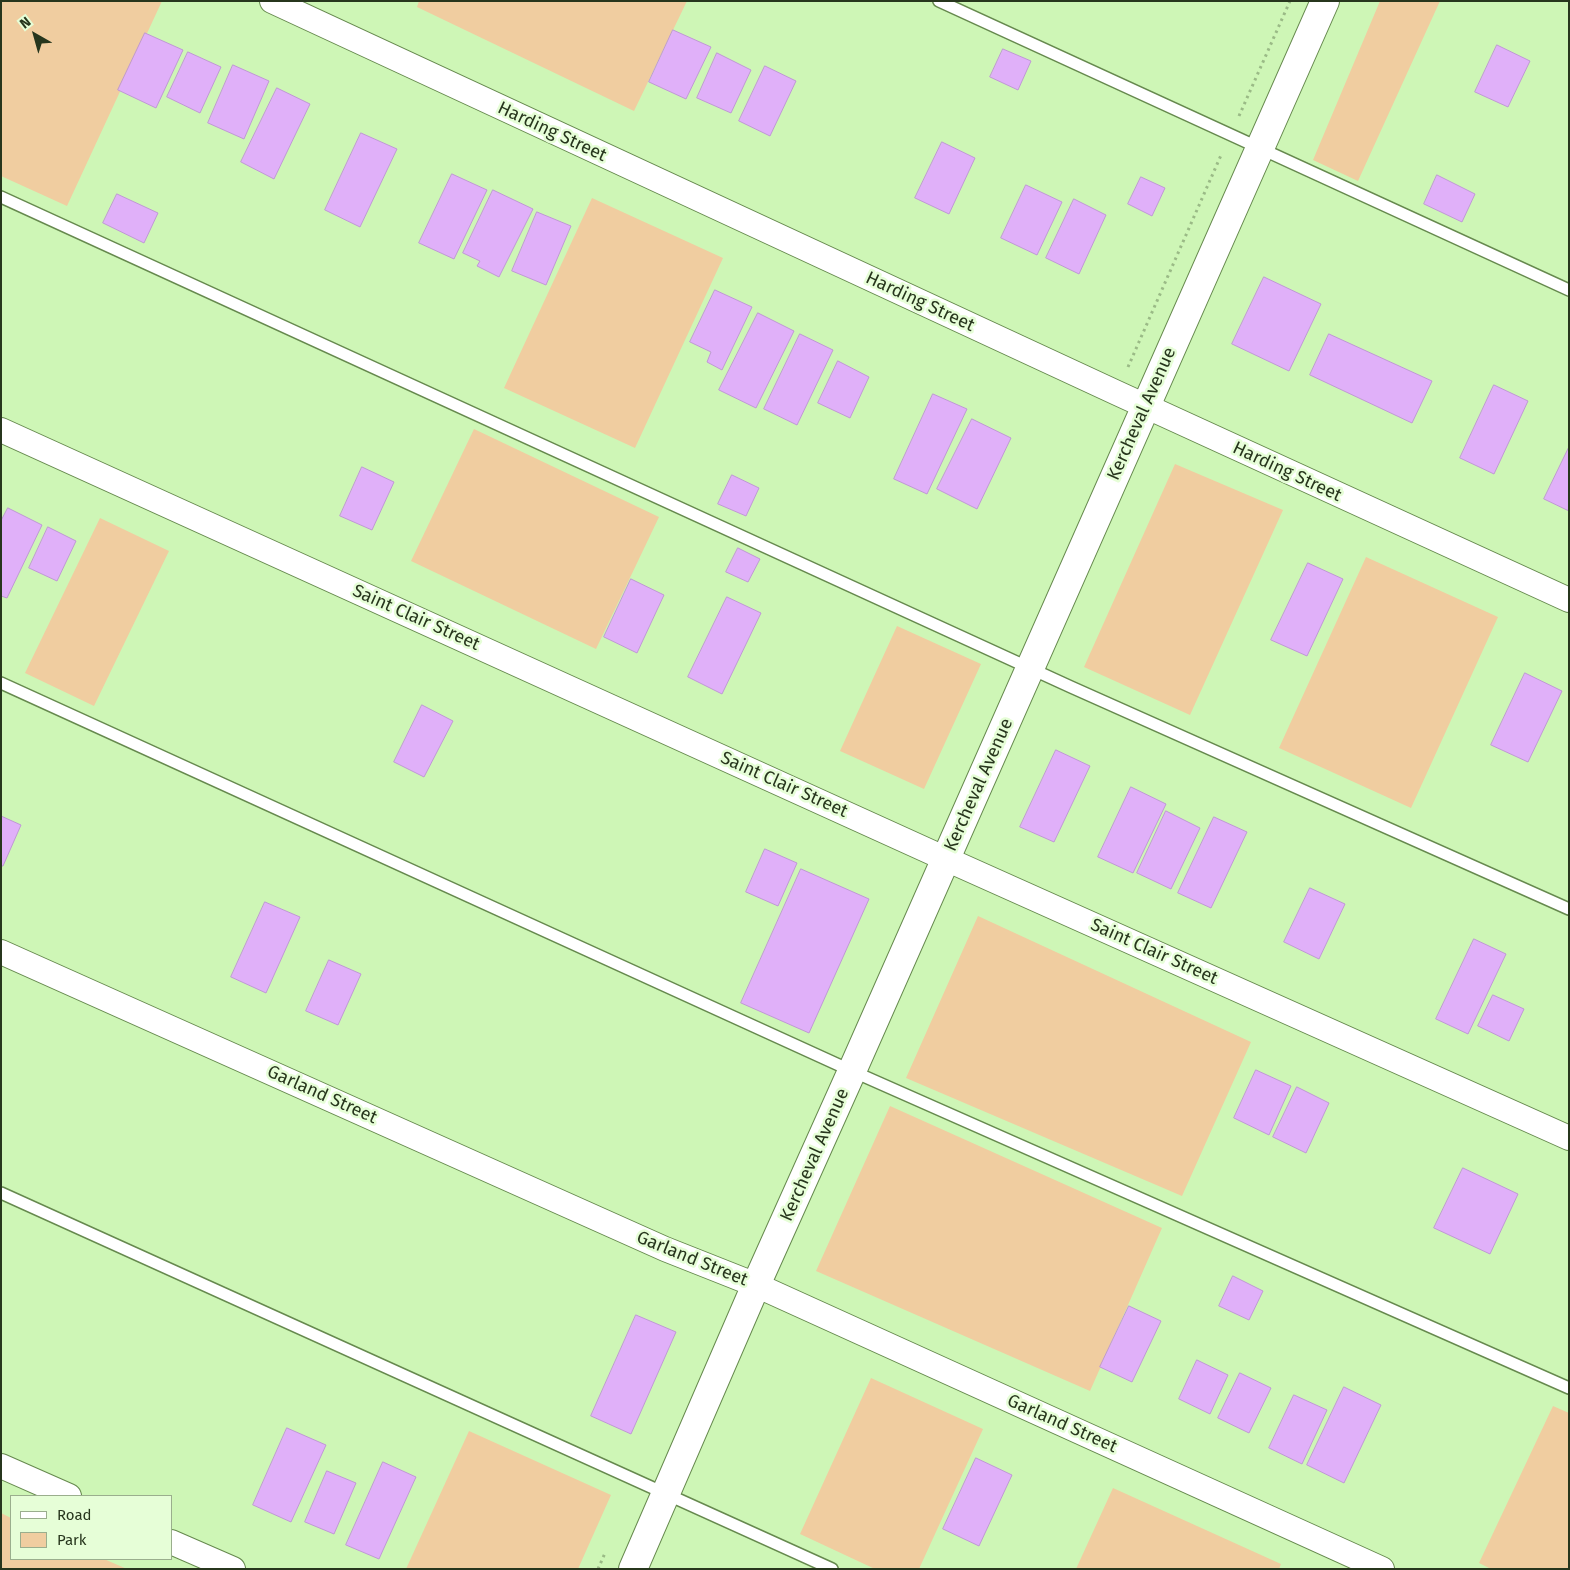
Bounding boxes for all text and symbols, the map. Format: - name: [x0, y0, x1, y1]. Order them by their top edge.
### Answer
- north arrow: [10, 10, 60, 60]
- text: N: [17, 13, 34, 32]
- street label: Harding Street: [494, 97, 610, 167]
- street label: Harding Street: [862, 267, 978, 337]
- street label: Kercheval Avenue: [1103, 344, 1181, 484]
- street label: Harding Street: [1229, 437, 1345, 507]
- street label: Saint Clair Street: [349, 580, 483, 656]
- street label: Kercheval Avenue: [940, 715, 1018, 855]
- street label: Saint Clair Street: [717, 747, 851, 823]
- street label: Saint Clair Street: [1087, 914, 1221, 990]
- street label: Garland Street: [264, 1061, 380, 1129]
- street label: Kercheval Avenue: [776, 1085, 854, 1225]
- street label: Garland Street: [633, 1227, 751, 1291]
- street label: Garland Street: [1004, 1390, 1120, 1458]
- legend: [10, 1495, 172, 1560]
- text: Road: [57, 1506, 92, 1524]
- text: Park: [57, 1531, 87, 1549]

